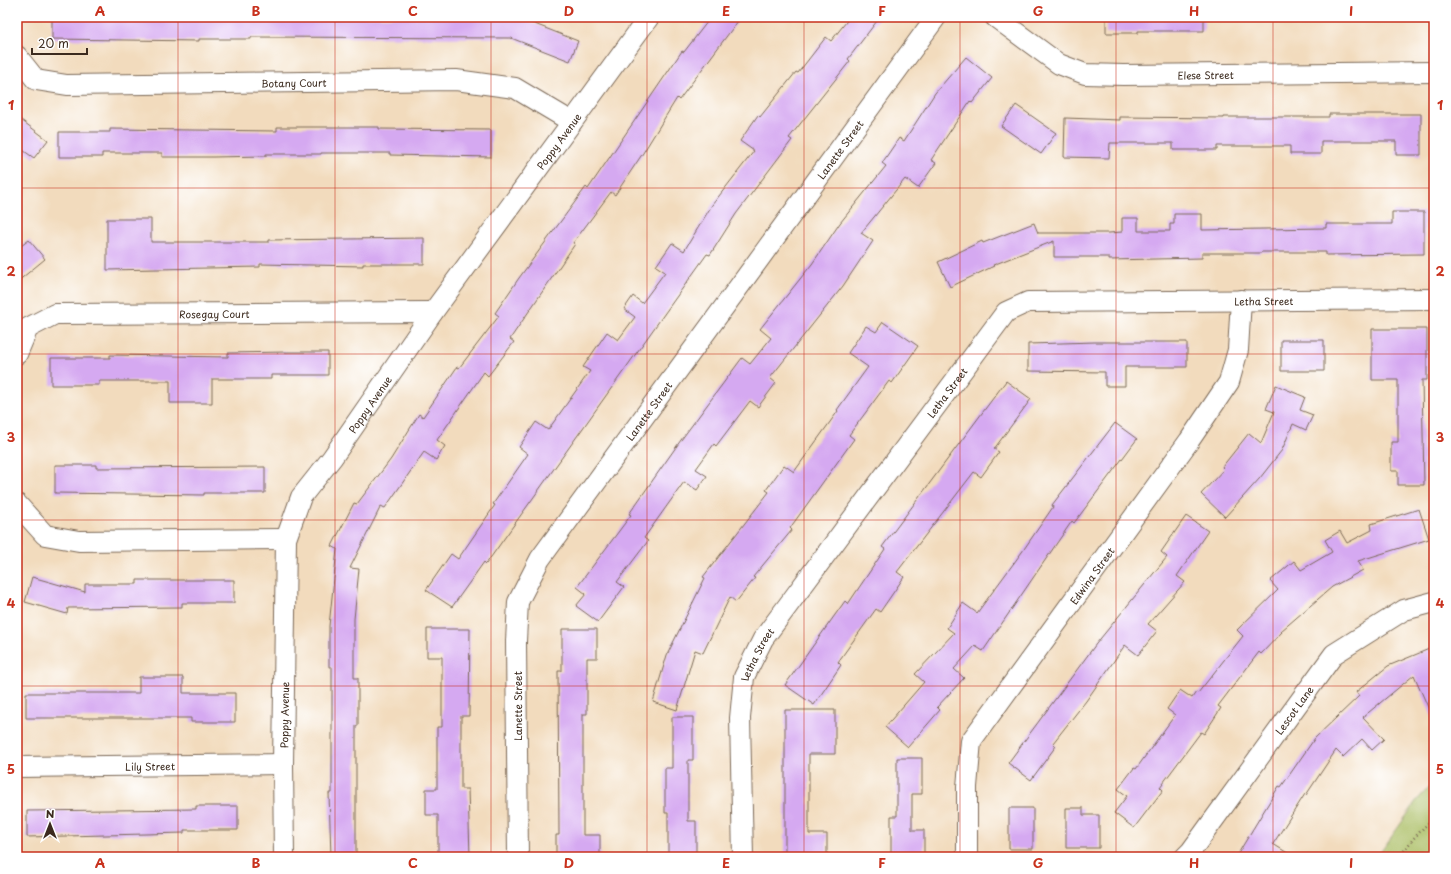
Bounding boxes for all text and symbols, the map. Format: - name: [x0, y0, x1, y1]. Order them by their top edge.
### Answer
- text: A: [95, 1, 105, 20]
- text: B: [252, 1, 261, 20]
- text: C: [408, 1, 418, 20]
- text: D: [564, 1, 574, 20]
- text: E: [722, 1, 730, 20]
- text: F: [878, 1, 886, 20]
- text: G: [1033, 1, 1043, 20]
- text: H: [1189, 1, 1199, 20]
- text: I: [1349, 1, 1353, 20]
- scale bar: [32, 30, 87, 56]
- text: 20 m: [38, 34, 69, 52]
- street label: Elese Street: [1177, 66, 1234, 82]
- street label: Botany Court: [261, 74, 327, 90]
- text: 1: [8, 95, 14, 114]
- text: 1: [1437, 95, 1443, 114]
- street label: Poppy Avenue: [532, 109, 584, 172]
- street label: Lanette Street: [813, 117, 866, 182]
- text: 2: [6, 261, 16, 280]
- text: 2: [1435, 261, 1445, 280]
- street label: Letha Street: [1234, 293, 1294, 308]
- street label: Rosegay Court: [179, 305, 250, 321]
- street label: Letha Street: [923, 364, 970, 421]
- street label: Poppy Avenue: [344, 372, 395, 436]
- street label: Lanette Street: [622, 378, 675, 443]
- text: 3: [7, 427, 16, 446]
- text: 3: [1436, 427, 1445, 446]
- street label: Edwina Street: [1066, 544, 1117, 607]
- text: 4: [7, 593, 16, 612]
- text: 4: [1436, 593, 1445, 612]
- street label: Letha Street: [736, 624, 777, 681]
- street label: Lanette Street: [510, 671, 525, 741]
- street label: Poppy Avenue: [276, 681, 292, 748]
- street label: Lescot Lane: [1271, 682, 1317, 737]
- street label: Lily Street: [125, 758, 175, 773]
- text: 5: [7, 759, 15, 778]
- text: 5: [1436, 759, 1444, 778]
- north arrow: [30, 804, 70, 844]
- text: N: [46, 805, 55, 822]
- text: A: [95, 853, 105, 872]
- text: B: [252, 853, 261, 872]
- text: C: [408, 853, 418, 872]
- text: D: [564, 853, 574, 872]
- text: E: [722, 853, 730, 872]
- text: F: [878, 853, 886, 872]
- text: G: [1033, 853, 1043, 872]
- text: H: [1189, 853, 1199, 872]
- text: I: [1349, 853, 1353, 872]

